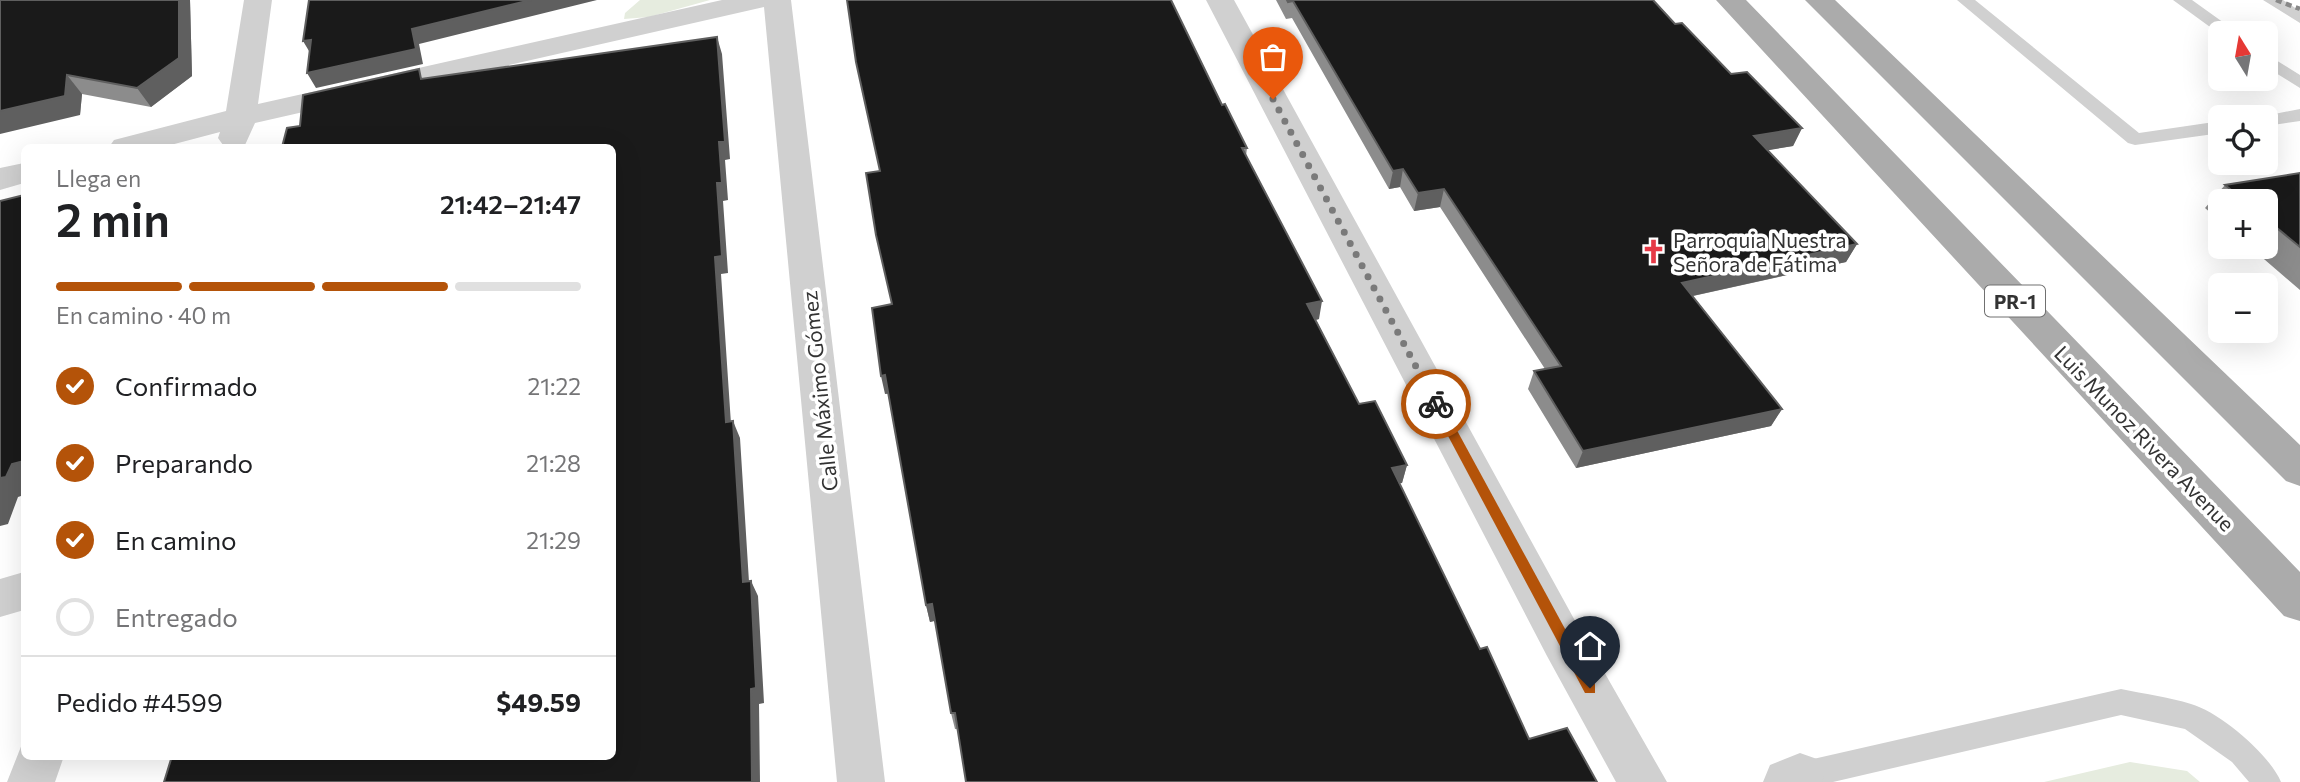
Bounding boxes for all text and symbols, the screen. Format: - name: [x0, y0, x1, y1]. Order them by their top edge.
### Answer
- north arrow: [2208, 21, 2278, 91]
- map controls: [2208, 21, 2278, 343]
- pin: [1243, 27, 1303, 99]
- icon: bag: [1254, 38, 1292, 76]
- button: locate: [2208, 105, 2278, 175]
- text: Llega en: [56, 164, 141, 192]
- text: 21:42–21:47: [440, 188, 581, 219]
- button: +: [2208, 189, 2278, 259]
- text: 2 min: [56, 190, 170, 246]
- place label: Parroquia Nuestra Señora de Fátima: [1673, 227, 1846, 276]
- church icon: Parroquia Nuestra Señora de Fátima: [1639, 237, 1667, 265]
- button: −: [2208, 273, 2278, 343]
- road number: PR-1: [1985, 286, 2045, 316]
- street label: Calle Máximo Gómez: [796, 290, 842, 492]
- text: En camino · 40 m: [56, 301, 231, 329]
- street label: Luis Munoz Rivera Avenue: [2050, 340, 2240, 536]
- icon: check: [56, 367, 94, 405]
- courier: [1401, 369, 1471, 439]
- text: Confirmado: [115, 370, 257, 401]
- text: 21:22: [527, 372, 581, 400]
- icon: bike: [1417, 385, 1455, 423]
- icon: check: [56, 444, 94, 482]
- text: Preparando: [115, 447, 253, 478]
- text: 21:28: [526, 449, 581, 477]
- icon: check: [56, 521, 94, 559]
- text: En camino: [115, 524, 237, 555]
- text: 21:29: [526, 526, 581, 554]
- text: Entregado: [115, 601, 238, 632]
- pin: [1560, 616, 1620, 688]
- icon: home: [1571, 627, 1609, 665]
- text: Pedido #4599: [56, 686, 223, 717]
- text: $49.59: [496, 686, 581, 717]

